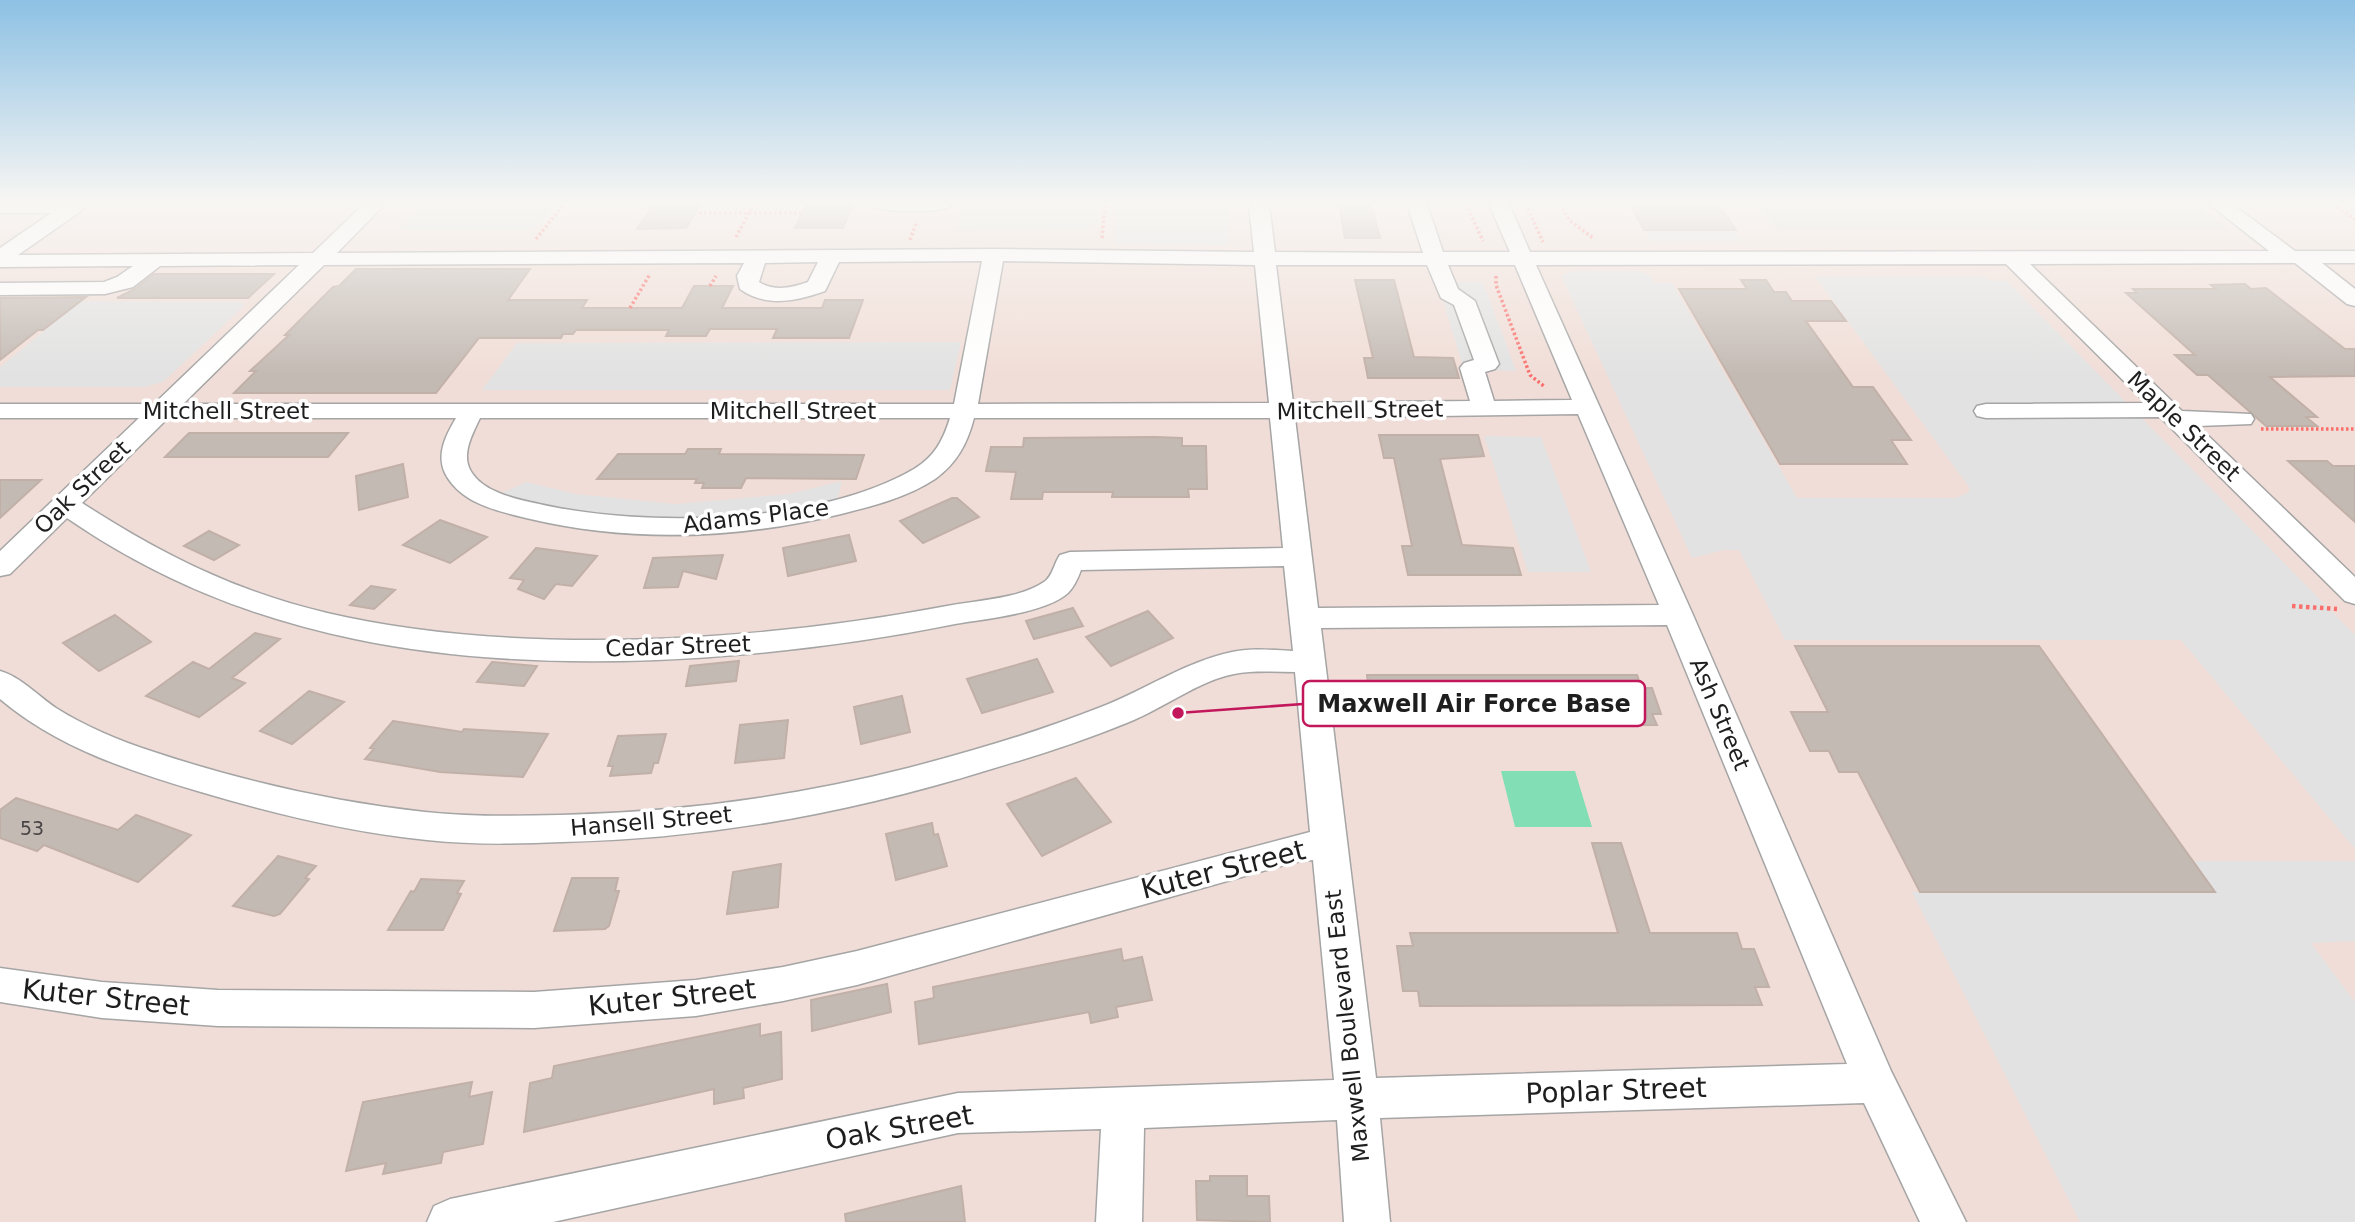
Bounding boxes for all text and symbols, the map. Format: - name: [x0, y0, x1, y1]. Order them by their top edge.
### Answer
- street label: Maple Street: [2122, 366, 2246, 486]
- street label: Mitchell Street: [1276, 396, 1444, 424]
- street label: Mitchell Street: [143, 398, 309, 424]
- street label: Mitchell Street: [710, 398, 876, 424]
- street label: Oak Street: [29, 435, 135, 539]
- street label: Adams Place: [682, 494, 830, 538]
- street label: Cedar Street: [605, 630, 751, 662]
- street label: Ash Street: [1685, 654, 1755, 774]
- callout: Maxwell Air Force Base: [1303, 681, 1645, 726]
- text: Maxwell Air Force Base: [1317, 690, 1631, 718]
- street label: Hansell Street: [569, 801, 733, 841]
- house number: 53: [20, 817, 44, 839]
- street label: Kuter Street: [1137, 833, 1309, 906]
- street label: Maxwell Boulevard East: [1320, 888, 1374, 1164]
- street label: Kuter Street: [20, 972, 191, 1023]
- street label: Kuter Street: [587, 972, 758, 1023]
- street label: Poplar Street: [1525, 1071, 1707, 1110]
- street label: Oak Street: [823, 1098, 976, 1157]

